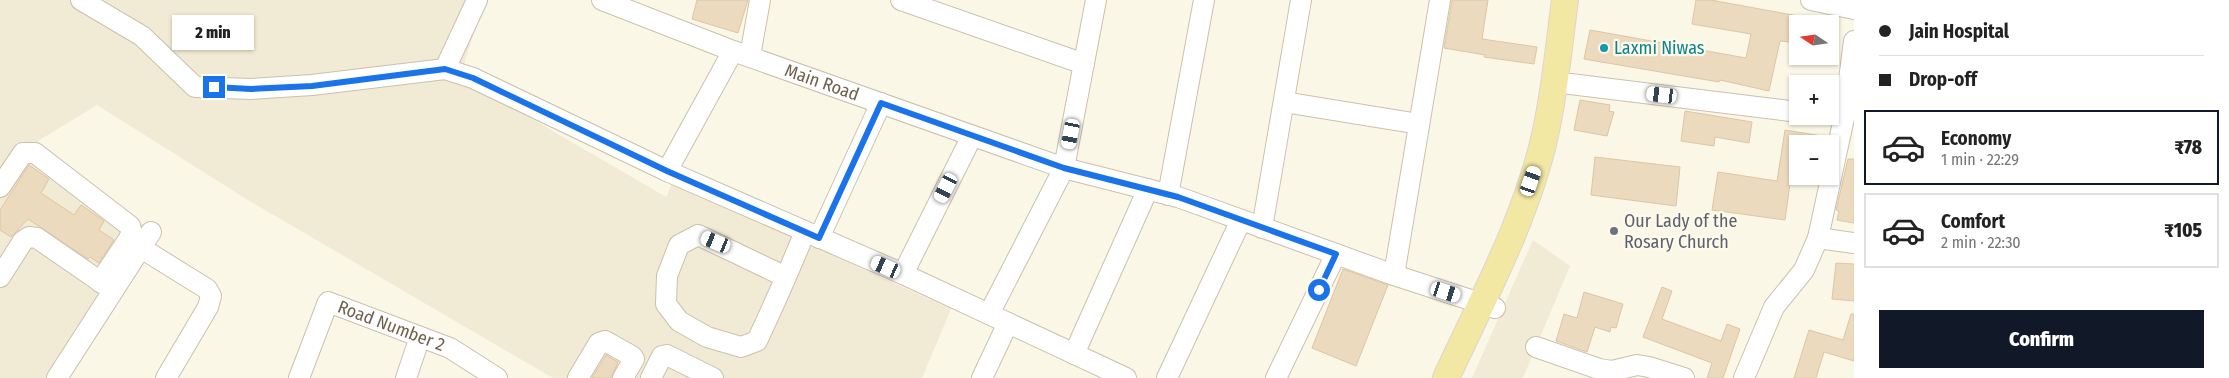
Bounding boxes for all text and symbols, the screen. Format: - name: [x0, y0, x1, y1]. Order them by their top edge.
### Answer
- callout: 2 min: [173, 14, 255, 49]
- north arrow: [1789, 15, 1839, 65]
- map controls: [1789, 15, 1839, 185]
- text: Jain Hospital: [1909, 20, 2009, 43]
- text: 2 min: [195, 23, 231, 42]
- place label: Laxmi Niwas: [1614, 37, 1705, 59]
- marker: Laxmi Niwas: [1598, 42, 1610, 54]
- street label: Main Road: [782, 59, 862, 106]
- text: Drop-off: [1909, 68, 1977, 91]
- button: +: [1789, 75, 1839, 125]
- route end: [203, 76, 225, 98]
- car: [1646, 86, 1677, 104]
- car: [1060, 118, 1081, 150]
- icon: car: [1881, 125, 1926, 170]
- text: Economy: [1941, 127, 2011, 150]
- button: −: [1789, 135, 1839, 185]
- text: ₹78: [2174, 136, 2202, 159]
- text: 1 min · 22:29: [1941, 150, 2019, 169]
- car: [1519, 164, 1542, 198]
- car: [932, 171, 959, 205]
- icon: car: [1881, 208, 1926, 253]
- place label: Our Lady of the Rosary Church: [1624, 210, 1737, 253]
- text: Comfort: [1941, 210, 2005, 233]
- text: ₹105: [2164, 219, 2202, 242]
- marker: Our Lady of the Rosary Church: [1608, 225, 1620, 237]
- car: [699, 229, 732, 255]
- text: 2 min · 22:30: [1941, 233, 2021, 252]
- car: [869, 254, 902, 280]
- route start: [1308, 279, 1330, 301]
- car: [1429, 280, 1462, 304]
- street label: Road Number 2: [335, 296, 448, 356]
- button: Confirm: [1879, 310, 2204, 368]

